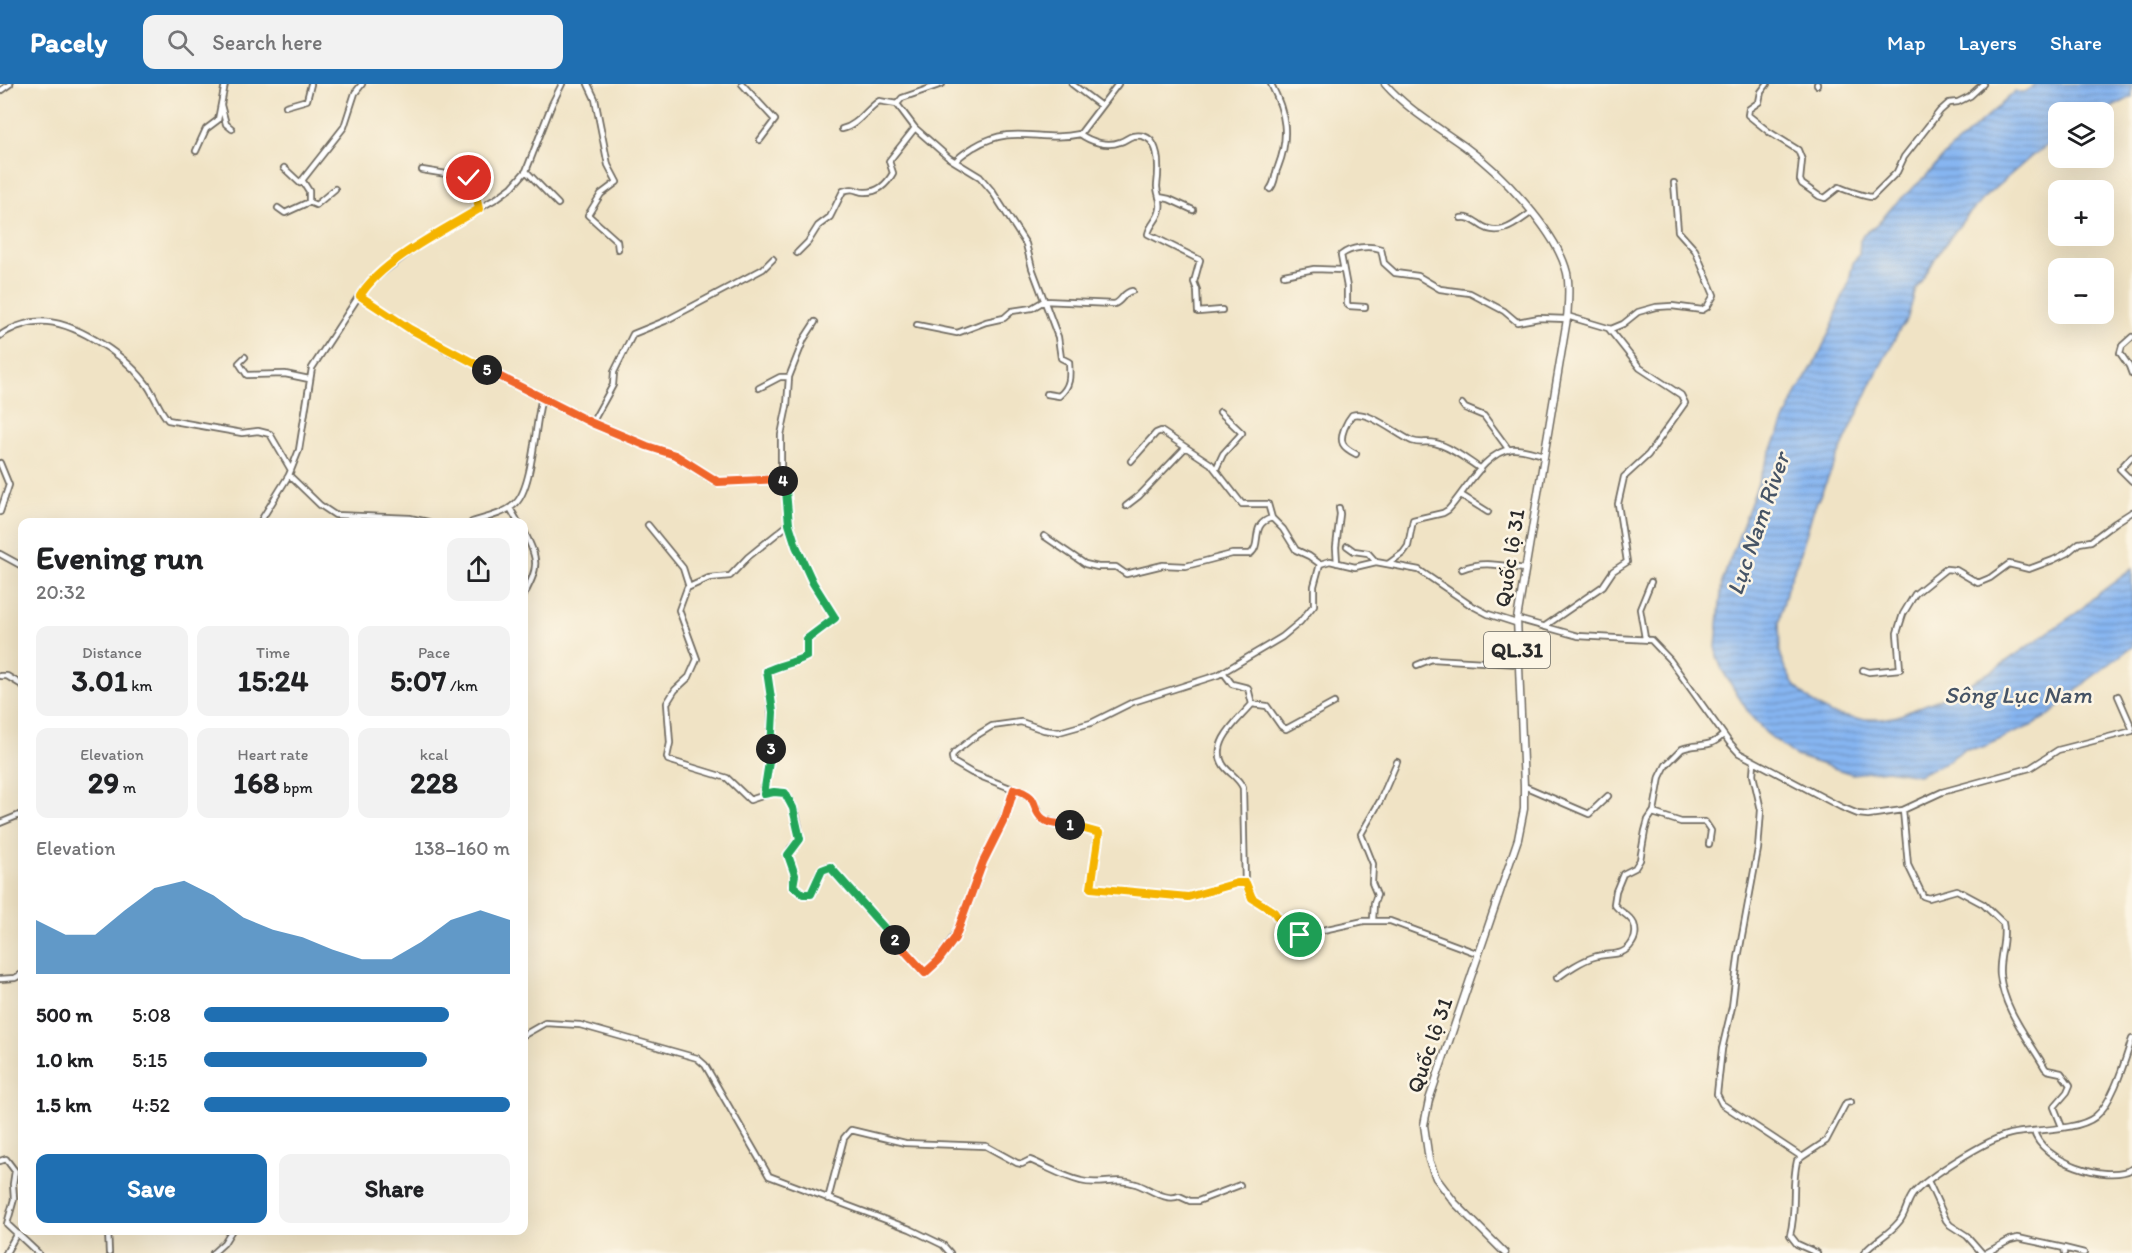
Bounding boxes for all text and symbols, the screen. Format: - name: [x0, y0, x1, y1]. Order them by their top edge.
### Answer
- search box: [143, 15, 563, 69]
- text: Pacely: [30, 25, 107, 59]
- icon: search: [164, 26, 197, 59]
- text: Search here: [212, 29, 323, 56]
- text: Map: [1887, 30, 1926, 55]
- text: Layers: [1959, 30, 2017, 55]
- text: Share: [2050, 30, 2102, 55]
- map controls: [2048, 102, 2114, 324]
- button: layers: [2048, 102, 2114, 168]
- pin: [443, 152, 494, 203]
- icon: check: [452, 161, 485, 194]
- button: +: [2048, 180, 2114, 246]
- button: −: [2048, 258, 2114, 324]
- pin: 5: [472, 355, 502, 385]
- text: 5: [483, 360, 491, 379]
- water label: Lục Nam River: [1720, 447, 1796, 599]
- pin: 4: [768, 466, 798, 496]
- text: 4: [778, 471, 788, 490]
- street label: Quốc lộ 31: [1488, 507, 1531, 609]
- text: Evening run: [36, 538, 203, 577]
- button: share: [447, 538, 510, 601]
- text: 20:32: [36, 580, 85, 604]
- road number: QL.31: [1484, 632, 1550, 668]
- text: Distance: [82, 643, 142, 662]
- text: Time: [256, 643, 290, 662]
- text: Pace: [418, 643, 450, 662]
- text: 3.01: [72, 662, 128, 699]
- text: 15:24: [238, 662, 308, 699]
- text: 5:07: [390, 662, 446, 699]
- text: km: [128, 676, 152, 695]
- text: /km: [446, 676, 478, 695]
- water label: Sông Lục Nam: [1944, 680, 2093, 709]
- pin: 3: [756, 734, 786, 764]
- text: 3: [767, 739, 775, 758]
- text: Elevation: [80, 745, 144, 764]
- text: Heart rate: [238, 745, 308, 764]
- text: kcal: [420, 745, 448, 764]
- text: 29: [88, 764, 119, 801]
- text: 168: [233, 764, 279, 801]
- text: 228: [410, 764, 458, 801]
- text: m: [119, 778, 136, 797]
- text: bpm: [279, 778, 313, 797]
- pin: 1: [1055, 810, 1085, 840]
- text: 1: [1066, 815, 1074, 834]
- text: Elevation: [36, 836, 115, 860]
- text: 138–160 m: [414, 836, 510, 860]
- pin: [1274, 909, 1325, 960]
- icon: arrive: [1283, 918, 1316, 951]
- pin: 2: [880, 925, 910, 955]
- text: 2: [891, 930, 899, 949]
- street label: Quốc lộ 31: [1401, 994, 1458, 1097]
- text: 500 m: [36, 1003, 92, 1027]
- text: 5:08: [132, 1003, 171, 1027]
- text: 1.0 km: [36, 1048, 93, 1072]
- text: 5:15: [132, 1048, 167, 1072]
- text: 1.5 km: [36, 1093, 92, 1117]
- text: 4:52: [132, 1093, 170, 1117]
- button: Save: [36, 1154, 267, 1223]
- button: Share: [279, 1154, 510, 1223]

